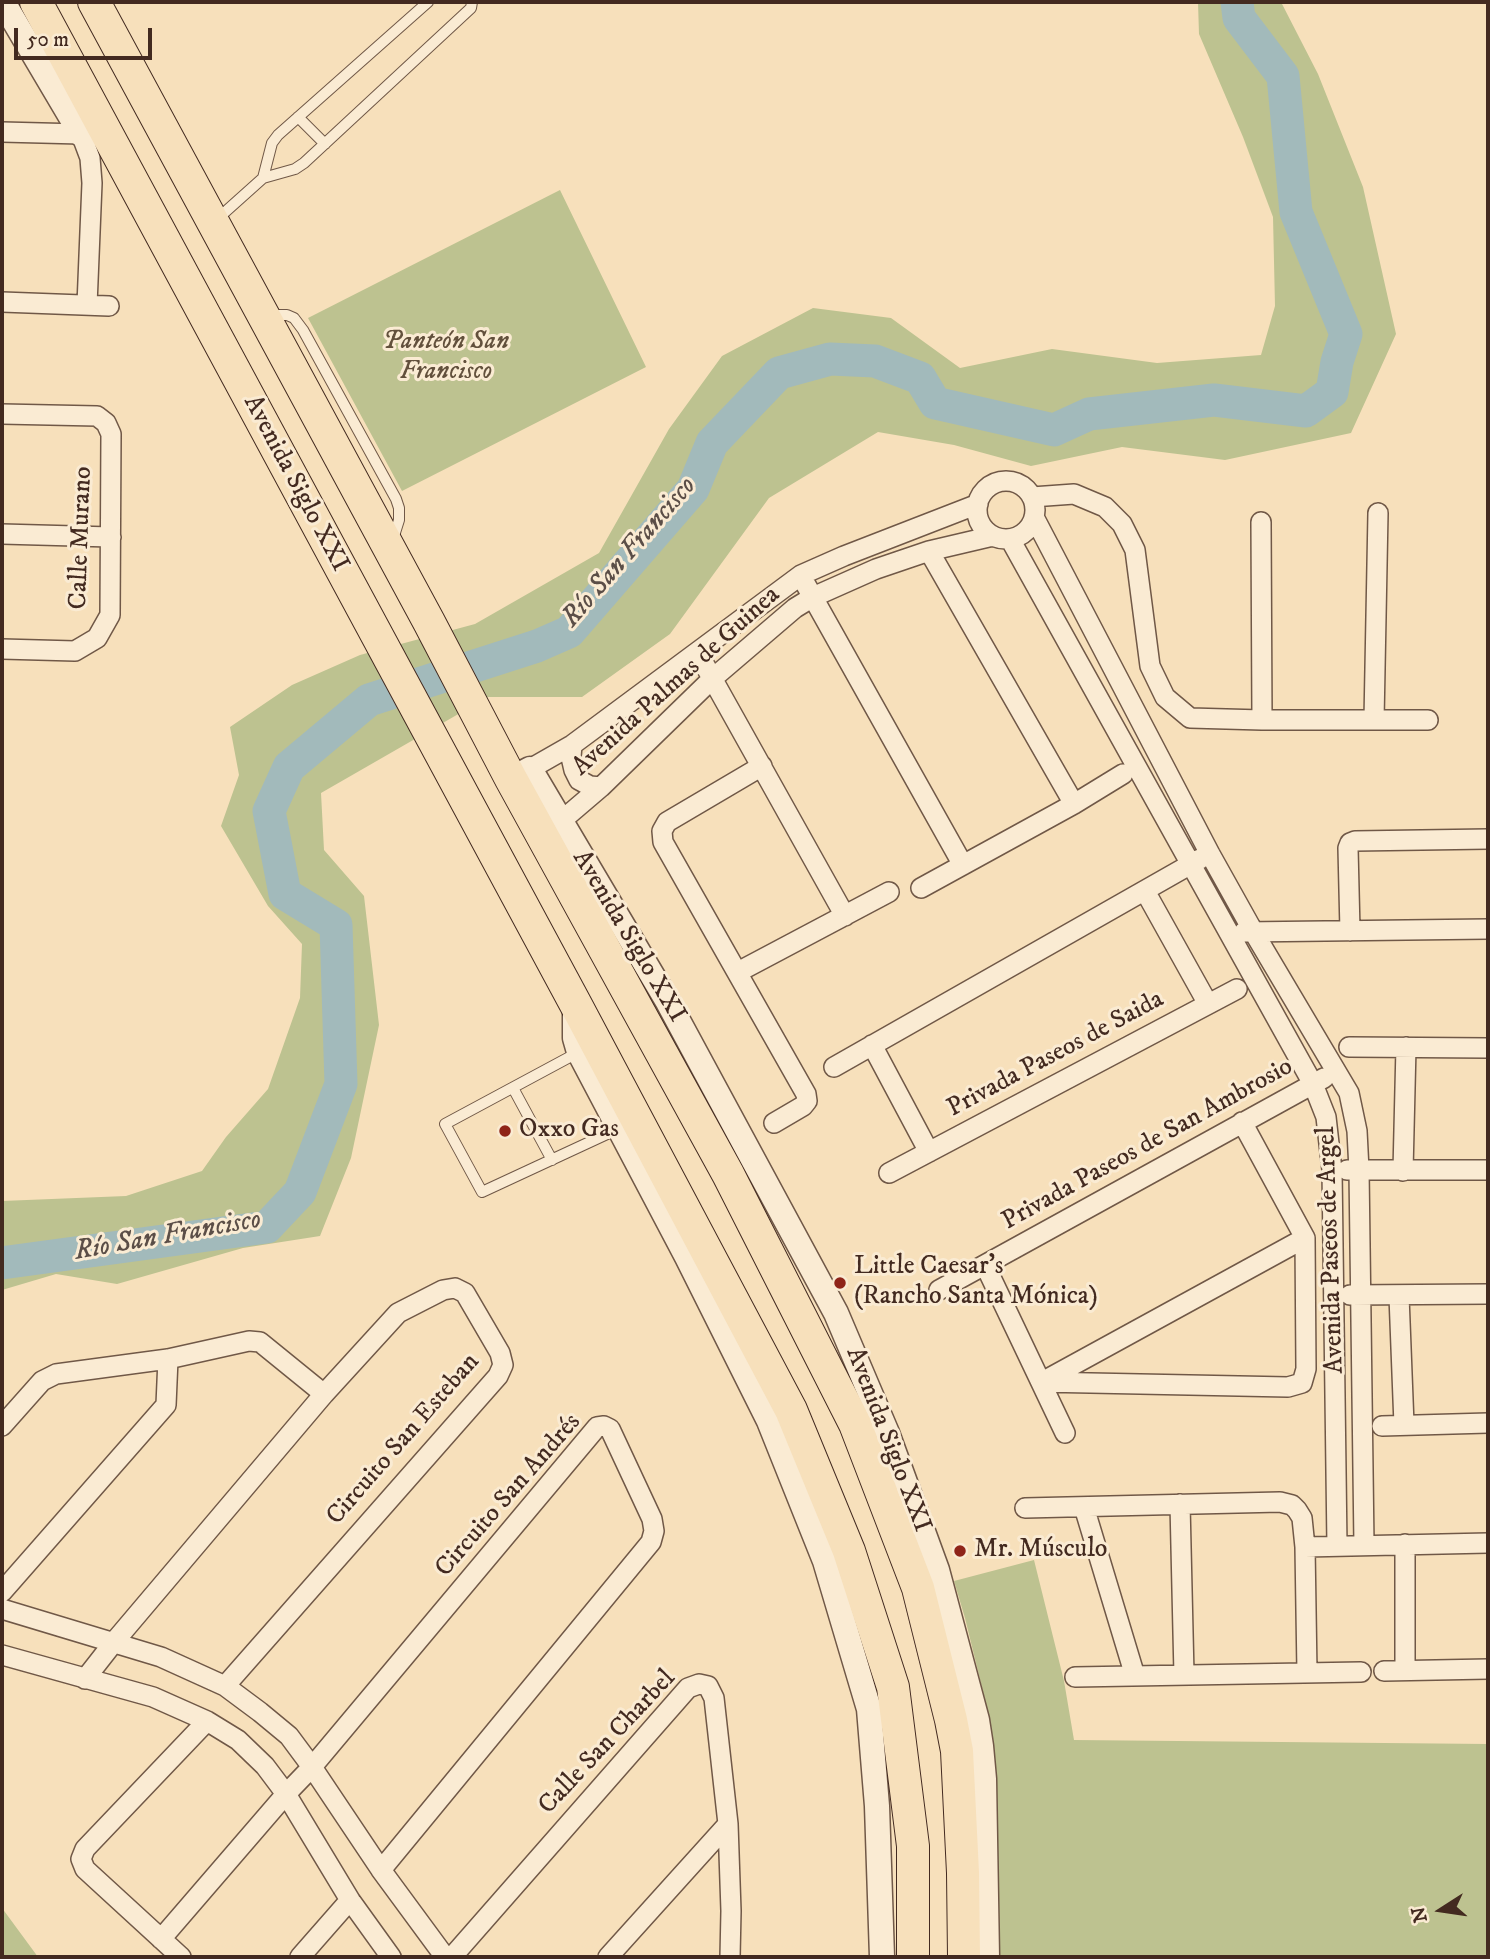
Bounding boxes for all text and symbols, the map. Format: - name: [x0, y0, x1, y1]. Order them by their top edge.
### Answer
- scale bar: [18, 14, 156, 58]
- text: 50 m: [27, 27, 69, 53]
- park label: Panteón San Francisco: [383, 327, 509, 388]
- street label: Avenida Siglo XXI: [235, 390, 355, 578]
- street label: Calle Murano: [64, 466, 100, 610]
- water label: Río San Francisco: [555, 471, 705, 635]
- street label: Avenida Palmas de Guinea: [567, 580, 787, 784]
- street label: Avenida Siglo XXI: [564, 845, 692, 1029]
- street label: Privada Paseos de Saida: [942, 985, 1170, 1125]
- street label: Privada Paseos de San Ambrosio: [997, 1052, 1299, 1238]
- place label: Oxxo Gas: [519, 1115, 619, 1147]
- marker: Oxxo Gas: [497, 1123, 513, 1139]
- street label: Avenida Paseos de Argel: [1312, 1126, 1352, 1374]
- water label: Río San Francisco: [72, 1204, 264, 1270]
- place label: Little Caesar's (Rancho Santa Mónica): [854, 1252, 1098, 1314]
- marker: Little Caesar's (Rancho Santa Mónica): [832, 1275, 848, 1291]
- street label: Avenida Siglo XXI: [837, 1343, 937, 1537]
- street label: Circuito San Esteban: [321, 1348, 487, 1532]
- street label: Circuito San Andrés: [430, 1408, 588, 1584]
- place label: Mr. Músculo: [974, 1535, 1108, 1567]
- marker: Mr. Músculo: [952, 1543, 968, 1559]
- street label: Calle San Charbel: [533, 1664, 683, 1822]
- north arrow: [1406, 1875, 1476, 1945]
- text: N: [1407, 1904, 1433, 1925]

